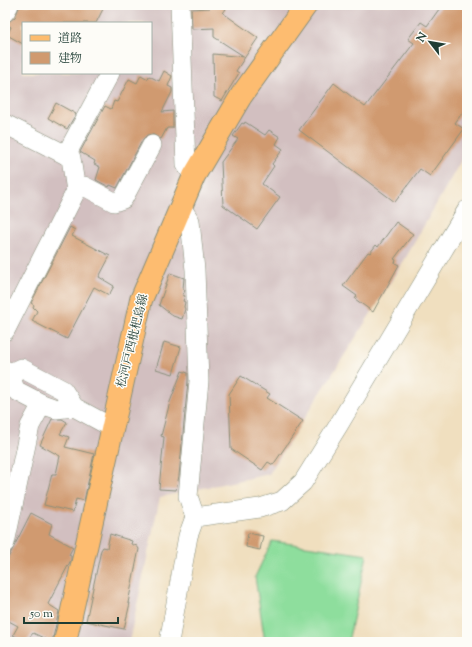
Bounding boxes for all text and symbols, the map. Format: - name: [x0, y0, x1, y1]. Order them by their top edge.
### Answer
- legend: [22, 22, 152, 74]
- north arrow: [410, 22, 450, 62]
- text: N: [413, 29, 432, 46]
- text: 道路: [58, 30, 82, 48]
- text: 建物: [58, 50, 82, 68]
- street label: 松河戸西枇杷島線: [113, 292, 153, 390]
- scale bar: [24, 599, 118, 625]
- text: 50 m: [29, 605, 53, 623]

